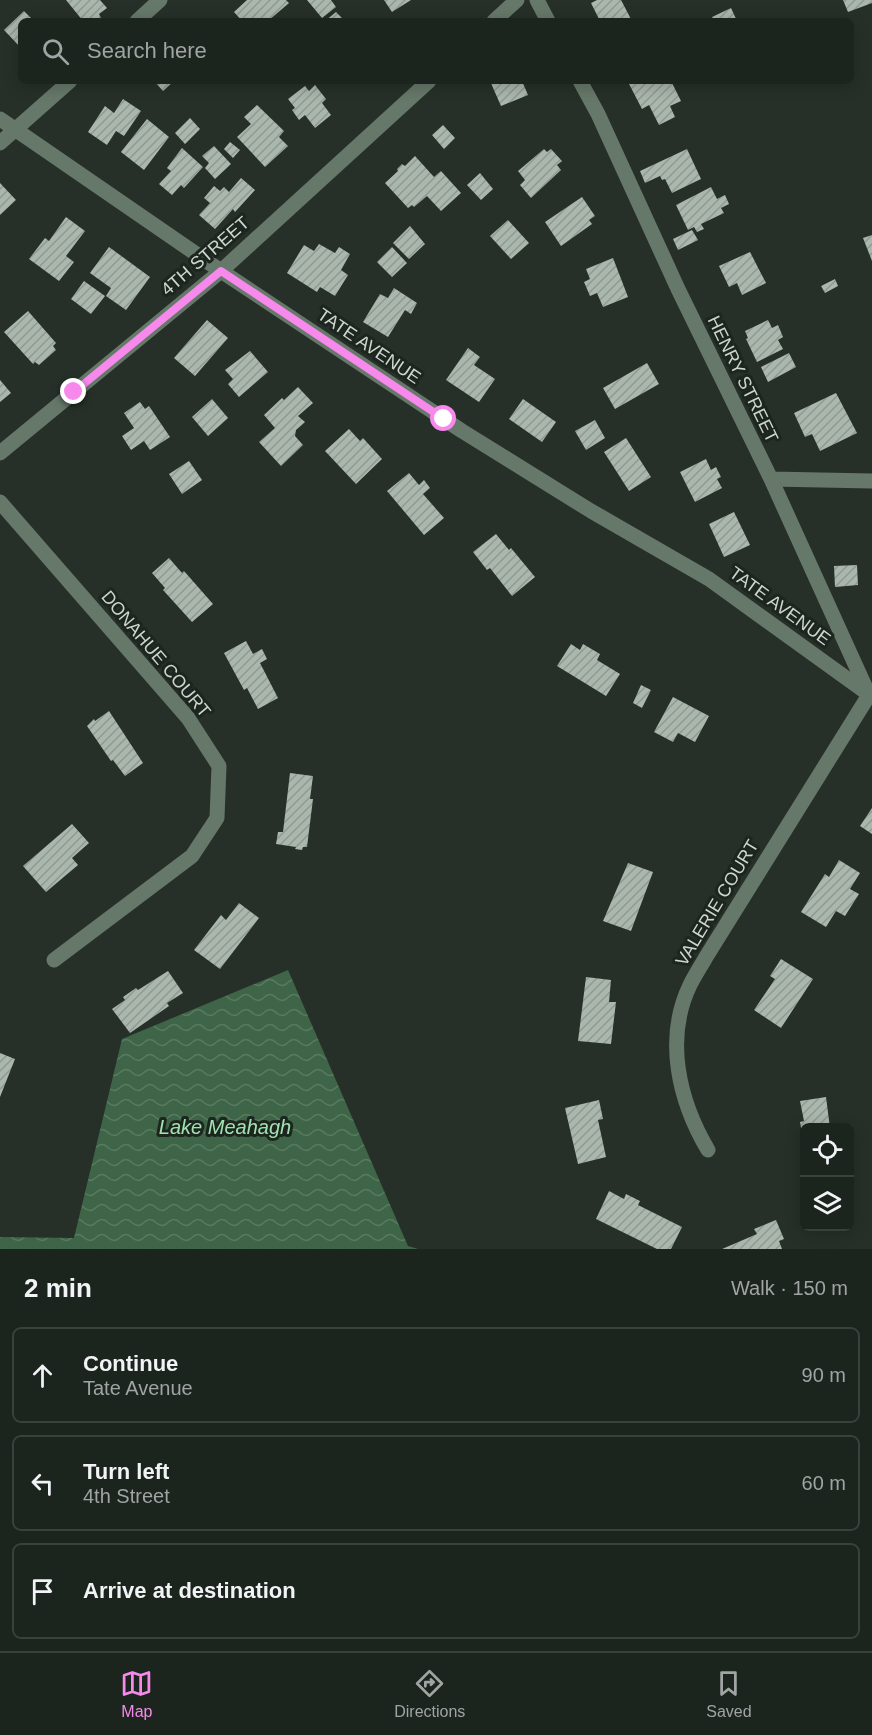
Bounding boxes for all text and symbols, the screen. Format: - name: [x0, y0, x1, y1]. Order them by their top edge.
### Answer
- search box: [18, 18, 854, 84]
- icon: search: [39, 35, 72, 68]
- text: Search here: [87, 38, 207, 63]
- street label: 4TH STREET: [157, 212, 253, 300]
- street label: TATE AVENUE: [314, 304, 424, 388]
- street label: HENRY STREET: [704, 312, 782, 446]
- route end: [60, 378, 86, 404]
- route start: [430, 405, 456, 431]
- street label: TATE AVENUE: [726, 563, 834, 649]
- street label: DONAHUE COURT: [97, 587, 215, 721]
- street label: VALERIE COURT: [672, 836, 762, 970]
- water label: Lake Meahagh: [159, 1116, 291, 1138]
- map controls: [800, 1123, 854, 1231]
- button: locate: [800, 1123, 854, 1177]
- button: layers: [800, 1177, 854, 1231]
- text: 2 min: [24, 1273, 92, 1303]
- text: Walk · 150 m: [731, 1277, 848, 1299]
- text: Continue: [83, 1351, 178, 1376]
- icon: ahead: [26, 1359, 59, 1392]
- text: 90 m: [802, 1364, 846, 1386]
- text: Tate Avenue: [83, 1377, 193, 1399]
- text: Turn left: [83, 1459, 169, 1484]
- icon: left: [26, 1467, 59, 1500]
- text: 60 m: [802, 1472, 846, 1494]
- text: 4th Street: [83, 1485, 170, 1507]
- icon: arrive: [26, 1575, 59, 1608]
- text: Arrive at destination: [83, 1578, 296, 1603]
- tab: Map: [120, 1667, 153, 1721]
- tab: Directions: [394, 1667, 465, 1721]
- tab: Saved: [706, 1667, 752, 1721]

